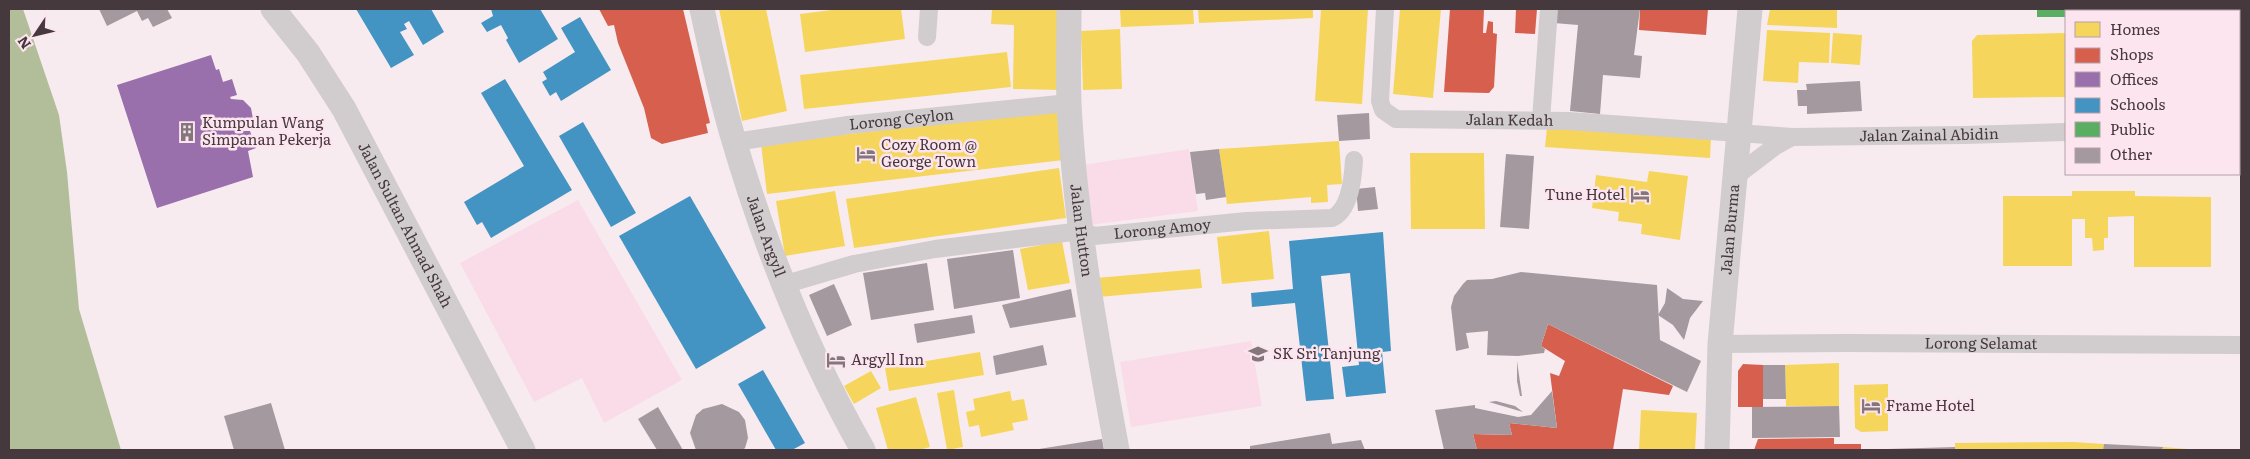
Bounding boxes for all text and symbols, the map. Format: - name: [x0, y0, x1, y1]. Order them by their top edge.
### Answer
- north arrow: [10, 10, 60, 60]
- legend: [2065, 10, 2240, 175]
- text: Homes: [2110, 17, 2160, 40]
- text: N: [12, 32, 35, 54]
- text: Shops: [2110, 42, 2153, 65]
- text: Offices: [2110, 67, 2158, 90]
- text: Schools: [2110, 92, 2166, 115]
- street label: Lorong Ceylon: [848, 102, 955, 135]
- street label: Jalan Kedah: [1466, 107, 1554, 131]
- place label: Kumpulan Wang Simpanan Pekerja: [202, 110, 332, 150]
- text: Public: [2110, 117, 2155, 140]
- building icon: Kumpulan Wang Simpanan Pekerja: [176, 121, 198, 143]
- street label: Jalan Zainal Abidin: [1859, 121, 1999, 146]
- place label: Cozy Room @ George Town: [881, 132, 977, 172]
- street label: Jalan Sultan Ahmad Shah: [353, 138, 459, 311]
- text: Other: [2110, 142, 2152, 165]
- hotel icon: Cozy Room @ George Town: [855, 143, 877, 165]
- street label: Jalan Hutton: [1065, 182, 1100, 278]
- place label: Tune Hotel: [1545, 182, 1625, 205]
- street label: Jalan Burma: [1713, 182, 1744, 276]
- hotel icon: Tune Hotel: [1629, 184, 1651, 206]
- street label: Jalan Argyll: [742, 191, 793, 280]
- street label: Lorong Amoy: [1112, 212, 1212, 244]
- street label: Lorong Selamat: [1924, 330, 2038, 354]
- place label: SK Sri Tanjung: [1273, 341, 1381, 364]
- school or university icon: SK Sri Tanjung: [1247, 343, 1269, 365]
- place label: Argyll Inn: [851, 347, 924, 370]
- hotel icon: Argyll Inn: [825, 349, 847, 371]
- place label: Frame Hotel: [1886, 393, 1975, 416]
- hotel icon: Frame Hotel: [1860, 395, 1882, 417]

